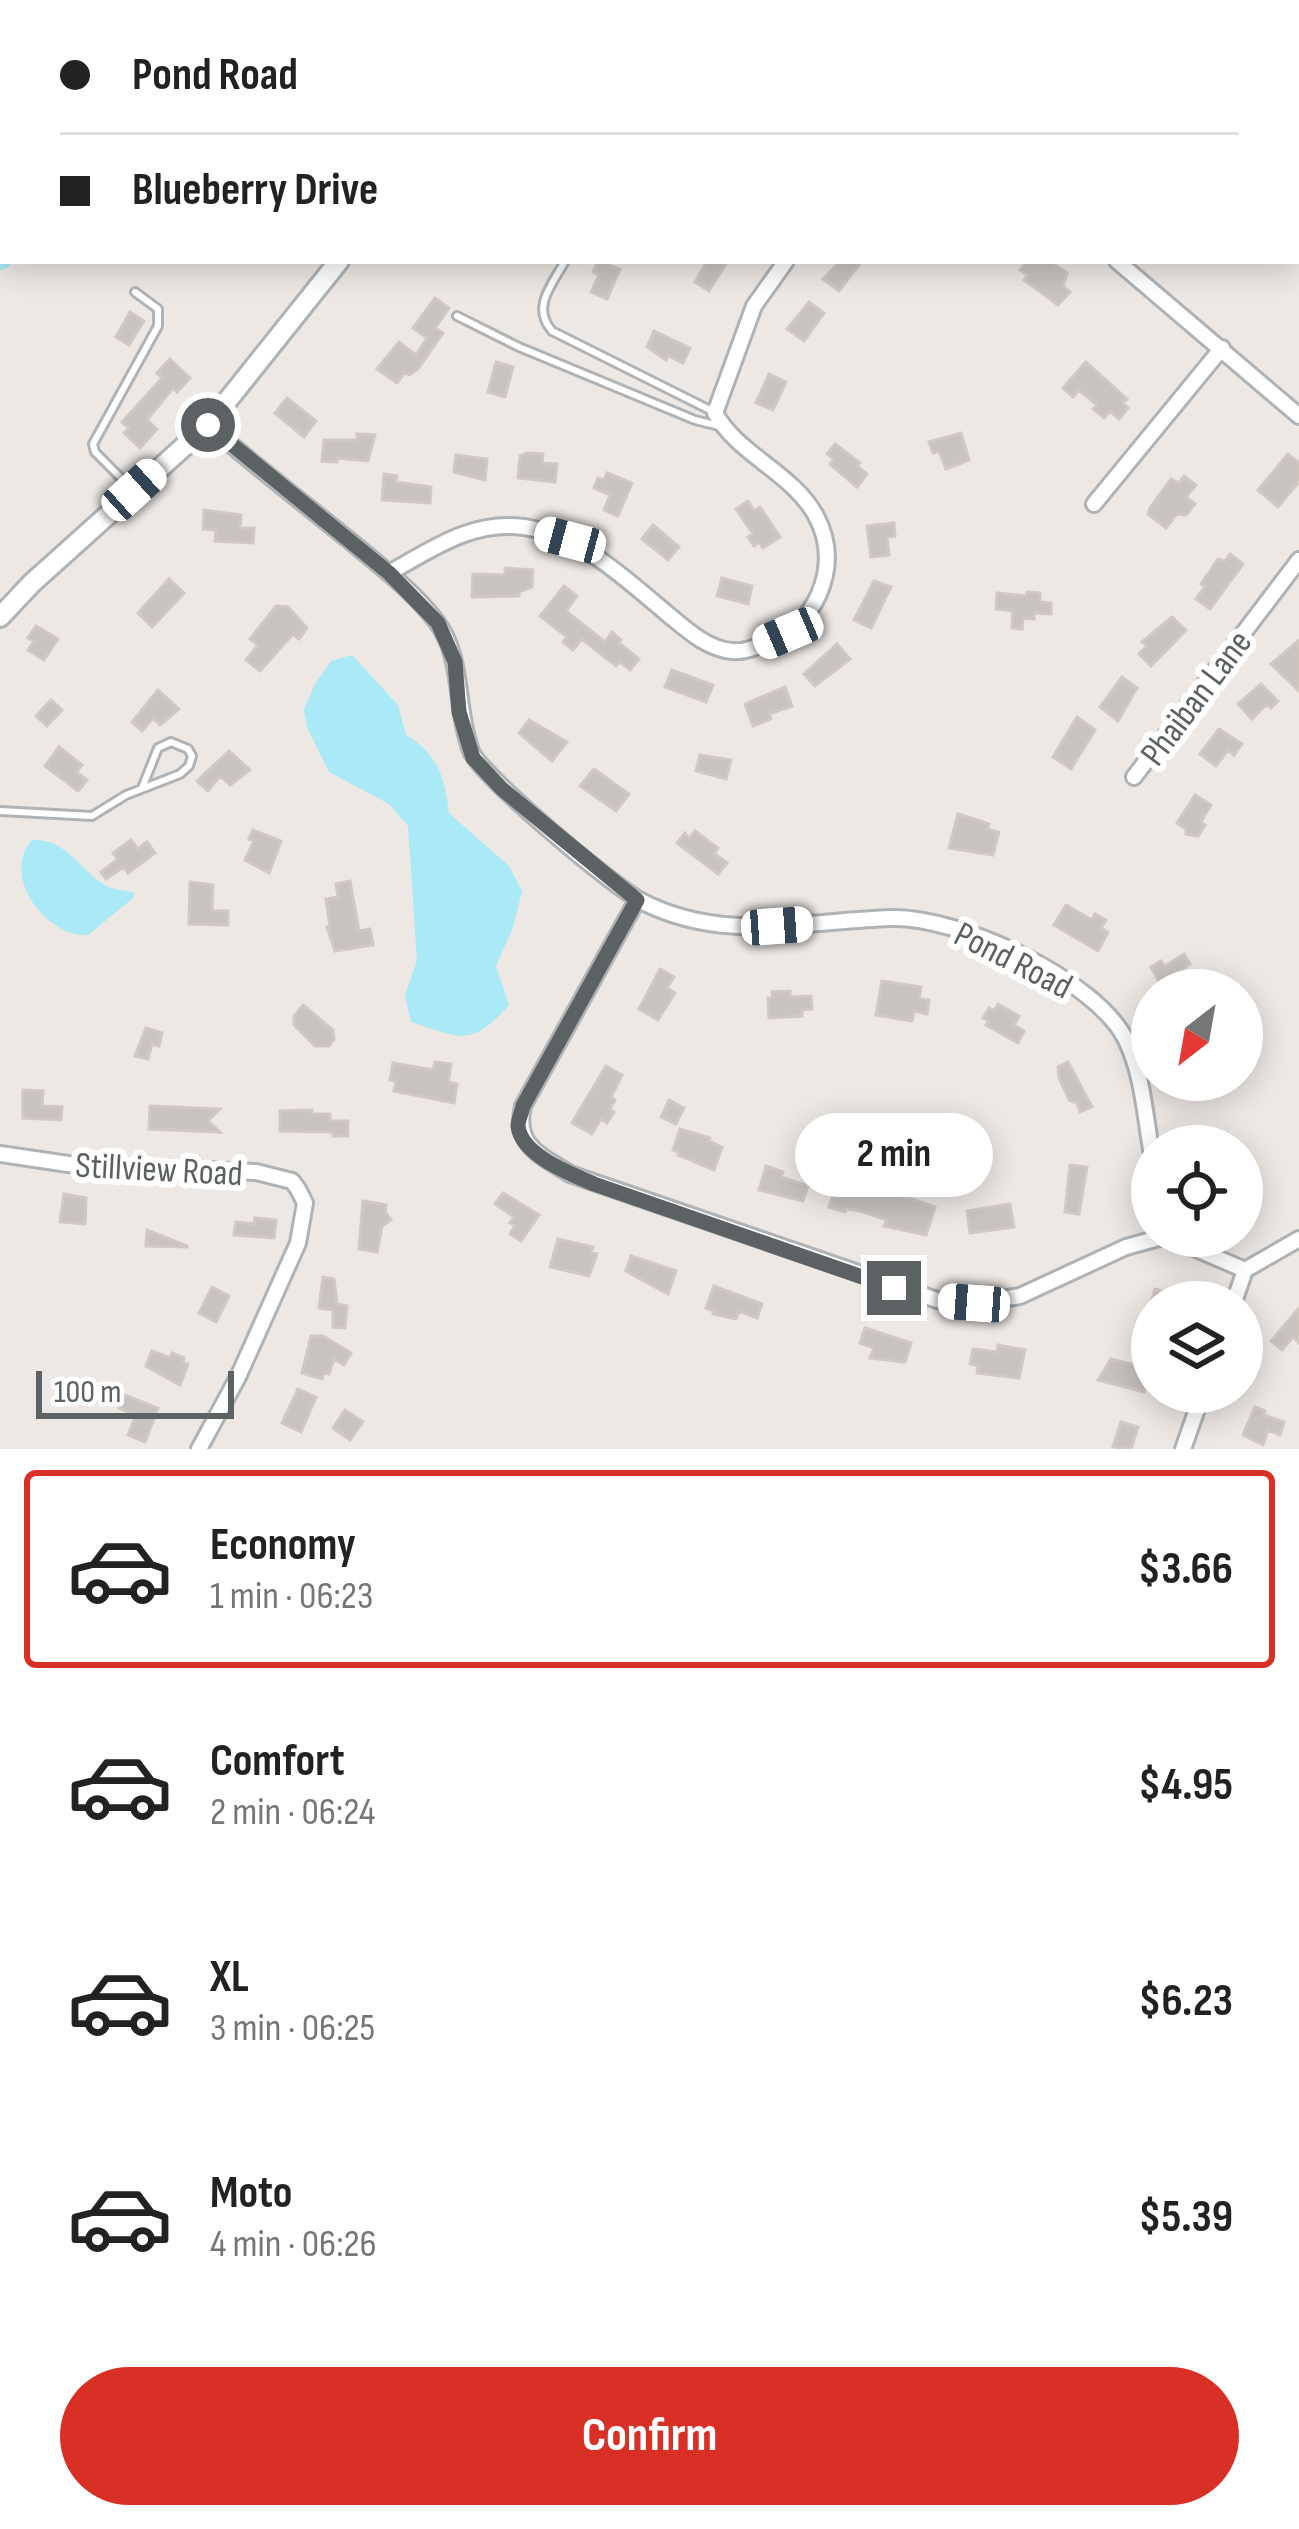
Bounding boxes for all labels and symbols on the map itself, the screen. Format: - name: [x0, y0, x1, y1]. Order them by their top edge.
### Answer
- route start: [181, 398, 235, 452]
- car: [95, 453, 173, 527]
- car: [531, 513, 609, 567]
- car: [748, 602, 828, 664]
- street label: Phaiban Lane: [1132, 622, 1262, 775]
- car: [740, 906, 814, 946]
- street label: Pond Road: [947, 913, 1079, 1009]
- north arrow: [1131, 969, 1263, 1101]
- callout: 2 min: [795, 1114, 993, 1198]
- street label: Stillview Road: [74, 1145, 244, 1196]
- route end: [867, 1261, 921, 1315]
- car: [937, 1283, 1011, 1323]
- scale bar: [36, 1365, 234, 1418]

